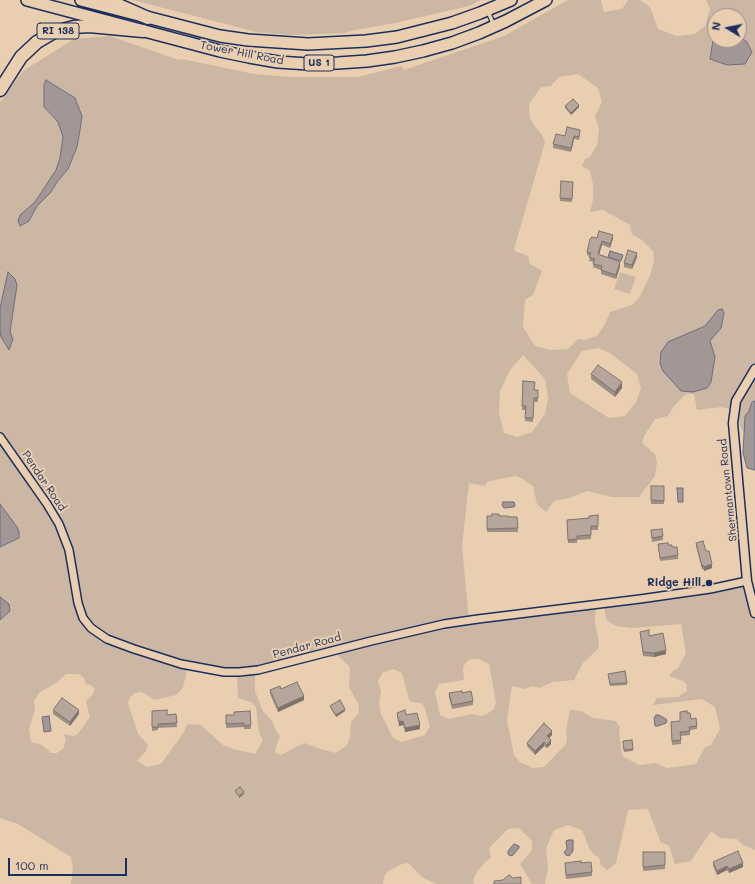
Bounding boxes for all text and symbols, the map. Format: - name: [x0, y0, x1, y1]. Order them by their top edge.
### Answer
- north arrow: [707, 8, 747, 48]
- text: N: [708, 21, 724, 31]
- road number: RI 138: [37, 23, 79, 39]
- street label: Tower Hill Road: [199, 38, 285, 68]
- road number: US 1: [304, 55, 334, 71]
- street label: Shermantown Road: [716, 438, 740, 542]
- street label: Pendar Road: [19, 448, 69, 514]
- place label: Ridge Hill: [647, 576, 701, 590]
- marker: Ridge Hill: [704, 578, 714, 588]
- street label: Pendar Road: [272, 631, 342, 661]
- scale bar: [10, 850, 129, 876]
- text: 100 m: [15, 857, 49, 873]

